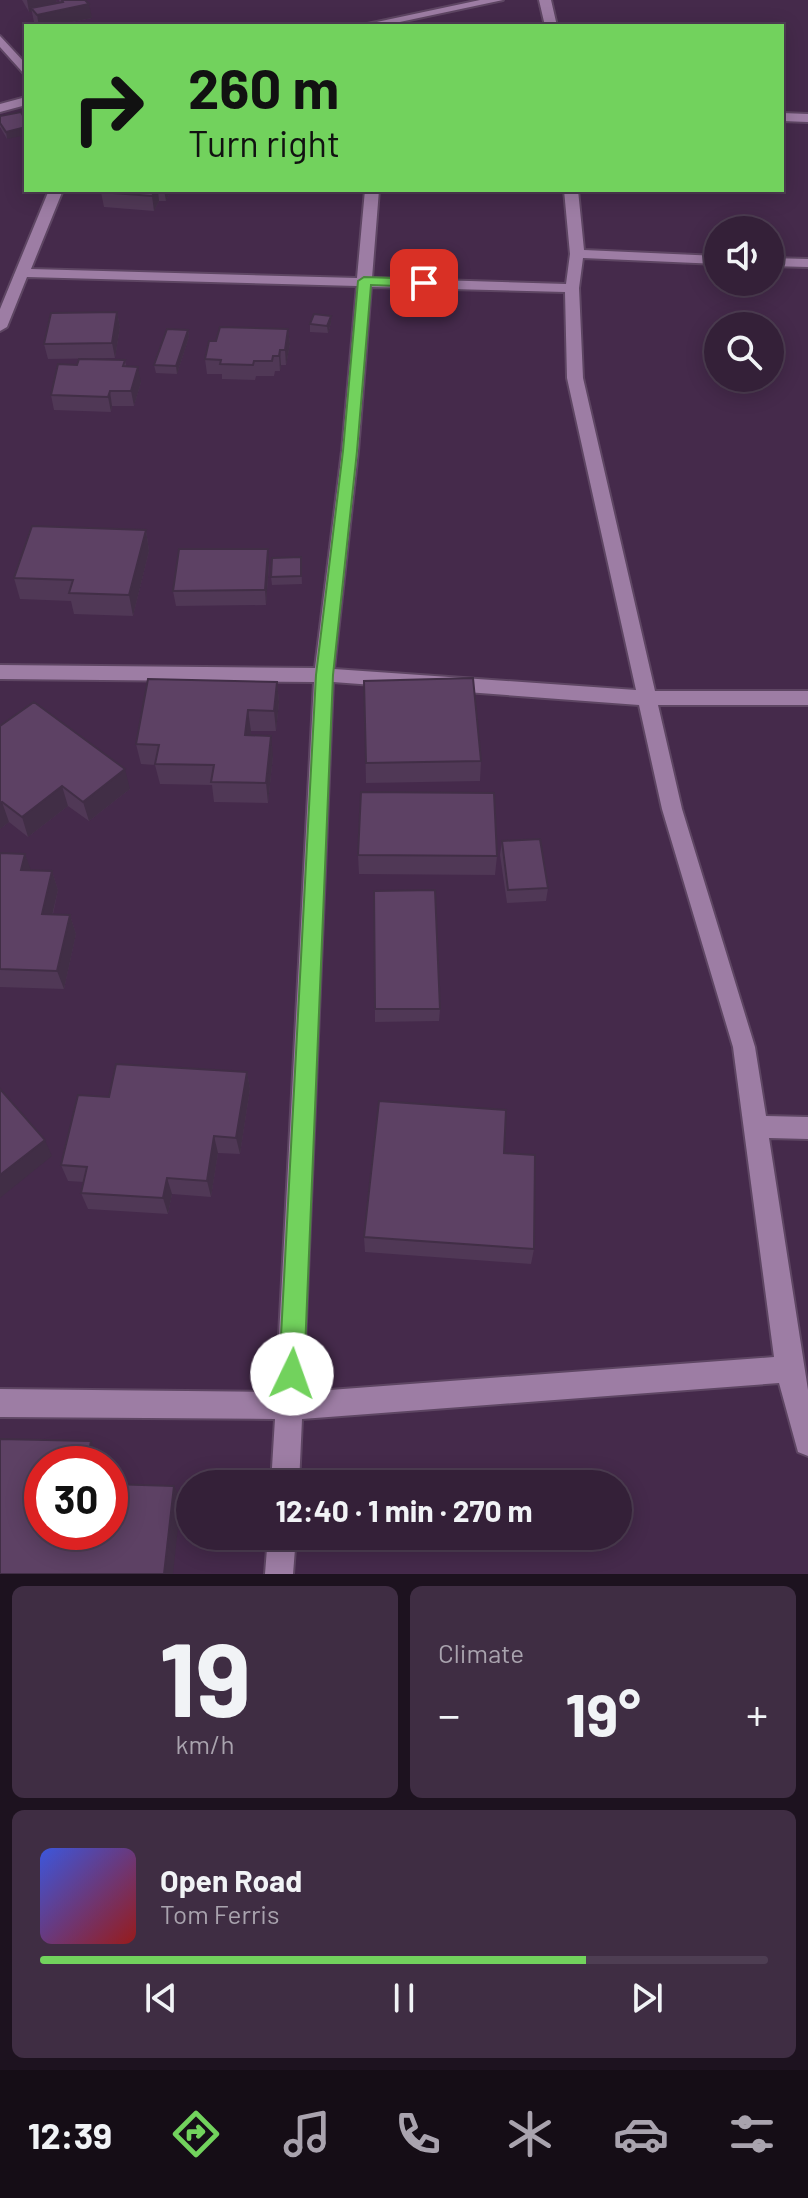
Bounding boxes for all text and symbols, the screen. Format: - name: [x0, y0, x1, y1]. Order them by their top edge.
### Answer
- text: 260 m: [188, 53, 339, 120]
- icon: right: [56, 56, 160, 160]
- text: Turn right: [188, 121, 340, 164]
- map controls: [704, 216, 784, 392]
- button: sound: [704, 216, 784, 296]
- pin: [390, 249, 458, 317]
- icon: arrive: [402, 261, 446, 305]
- button: search: [704, 312, 784, 392]
- position arrow: [250, 1332, 334, 1416]
- speed limit sign: 30: [24, 1446, 128, 1550]
- text: 12:40 · 1 min · 270 m: [275, 1492, 533, 1528]
- text: 19: [159, 1613, 251, 1738]
- text: Climate: [438, 1637, 524, 1668]
- text: 19°: [565, 1677, 641, 1749]
- text: −: [438, 1687, 460, 1740]
- text: +: [746, 1687, 768, 1740]
- text: km/h: [176, 1728, 234, 1759]
- text: Open Road: [160, 1862, 302, 1898]
- text: Tom Ferris: [160, 1898, 280, 1929]
- icon: previous: [139, 1976, 183, 2020]
- icon: pause: [382, 1976, 426, 2020]
- icon: next: [625, 1976, 669, 2020]
- icon: directions: [168, 2106, 224, 2162]
- icon: music: [279, 2106, 335, 2162]
- icon: phone: [390, 2106, 446, 2162]
- icon: climate: [502, 2106, 558, 2162]
- icon: car: [613, 2106, 669, 2162]
- icon: filters: [724, 2106, 780, 2162]
- text: 12:39: [28, 2113, 112, 2156]

